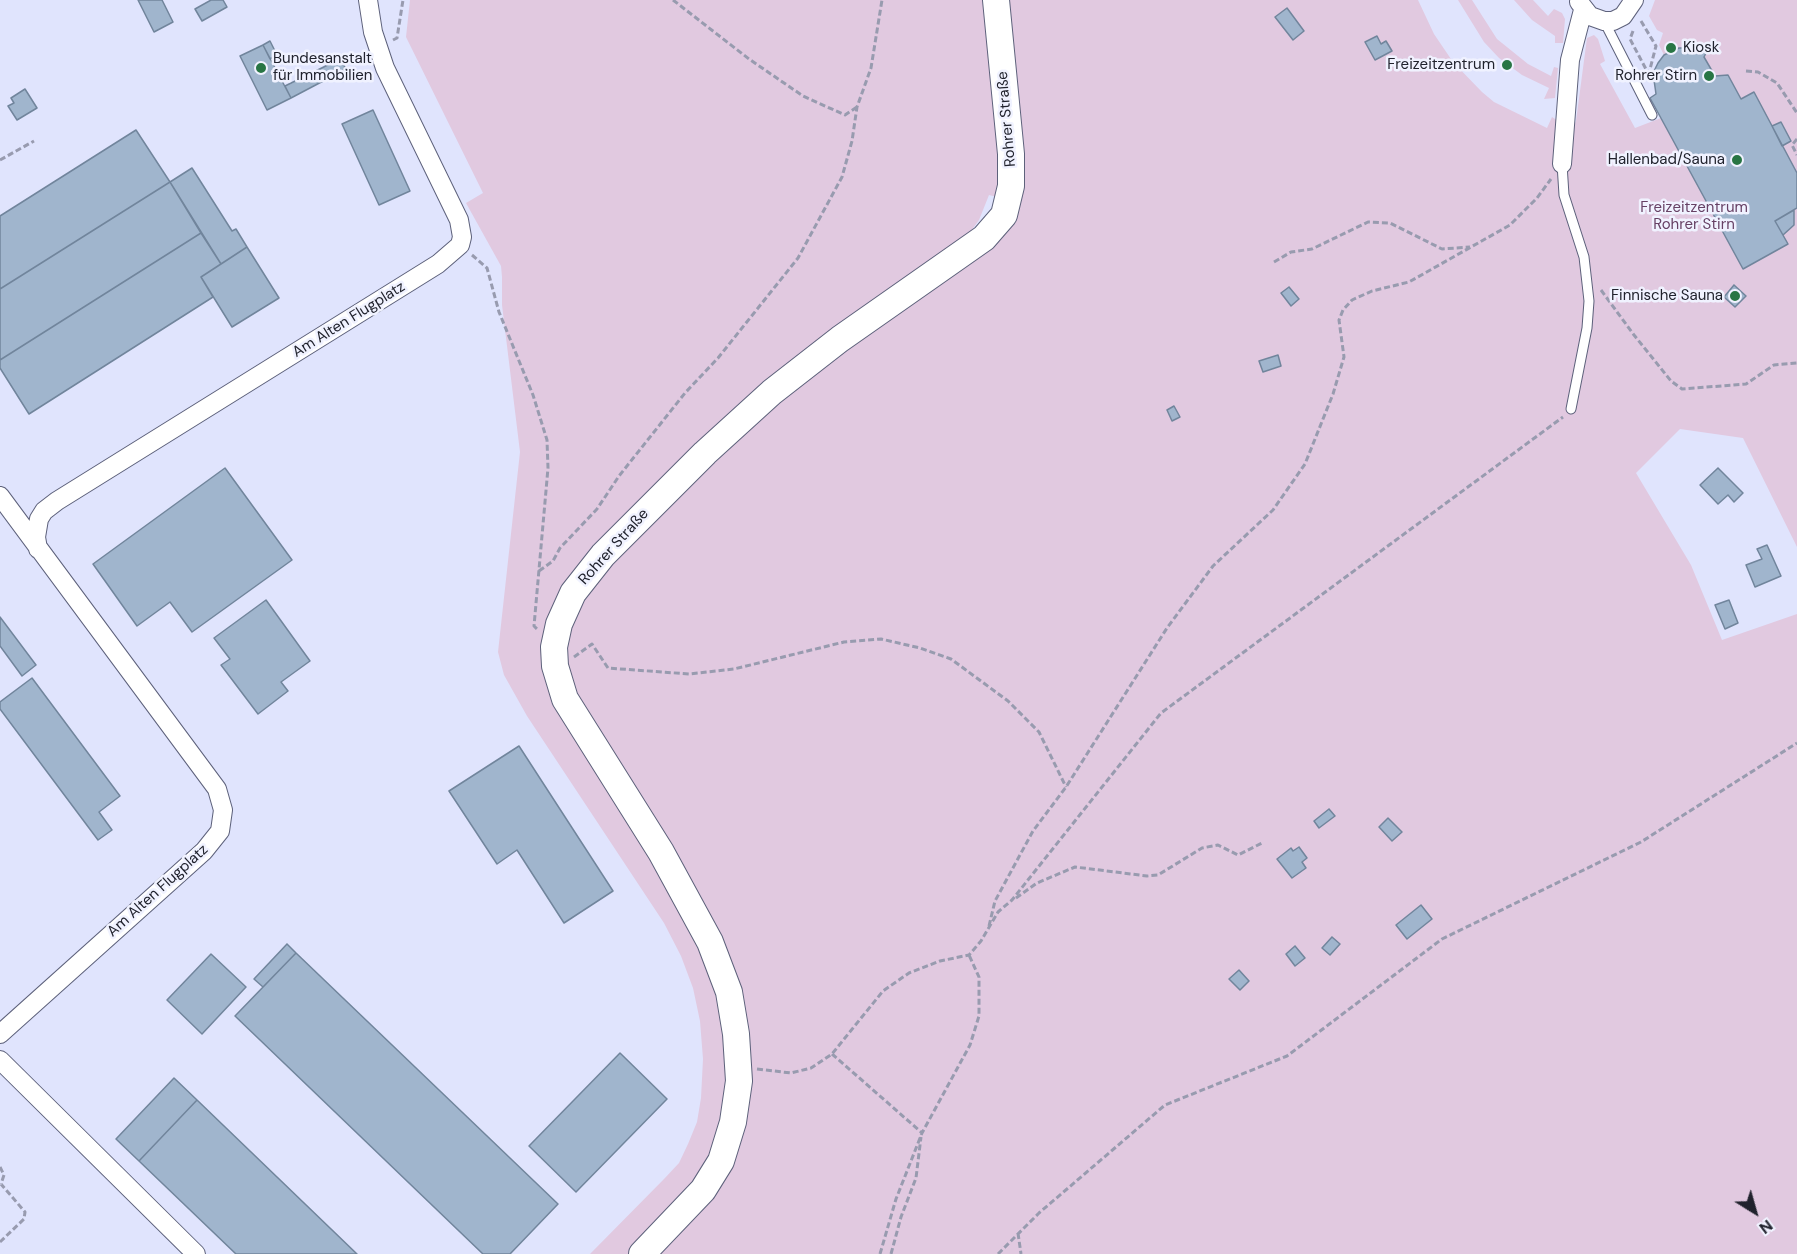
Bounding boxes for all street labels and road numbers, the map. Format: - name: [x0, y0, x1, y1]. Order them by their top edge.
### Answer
- street label: Rohrer Straße: [994, 70, 1020, 168]
- street label: Am Alten Flugplatz: [289, 278, 409, 362]
- street label: Rohrer Straße: [575, 505, 653, 589]
- street label: Am Alten Flugplatz: [104, 841, 212, 941]

